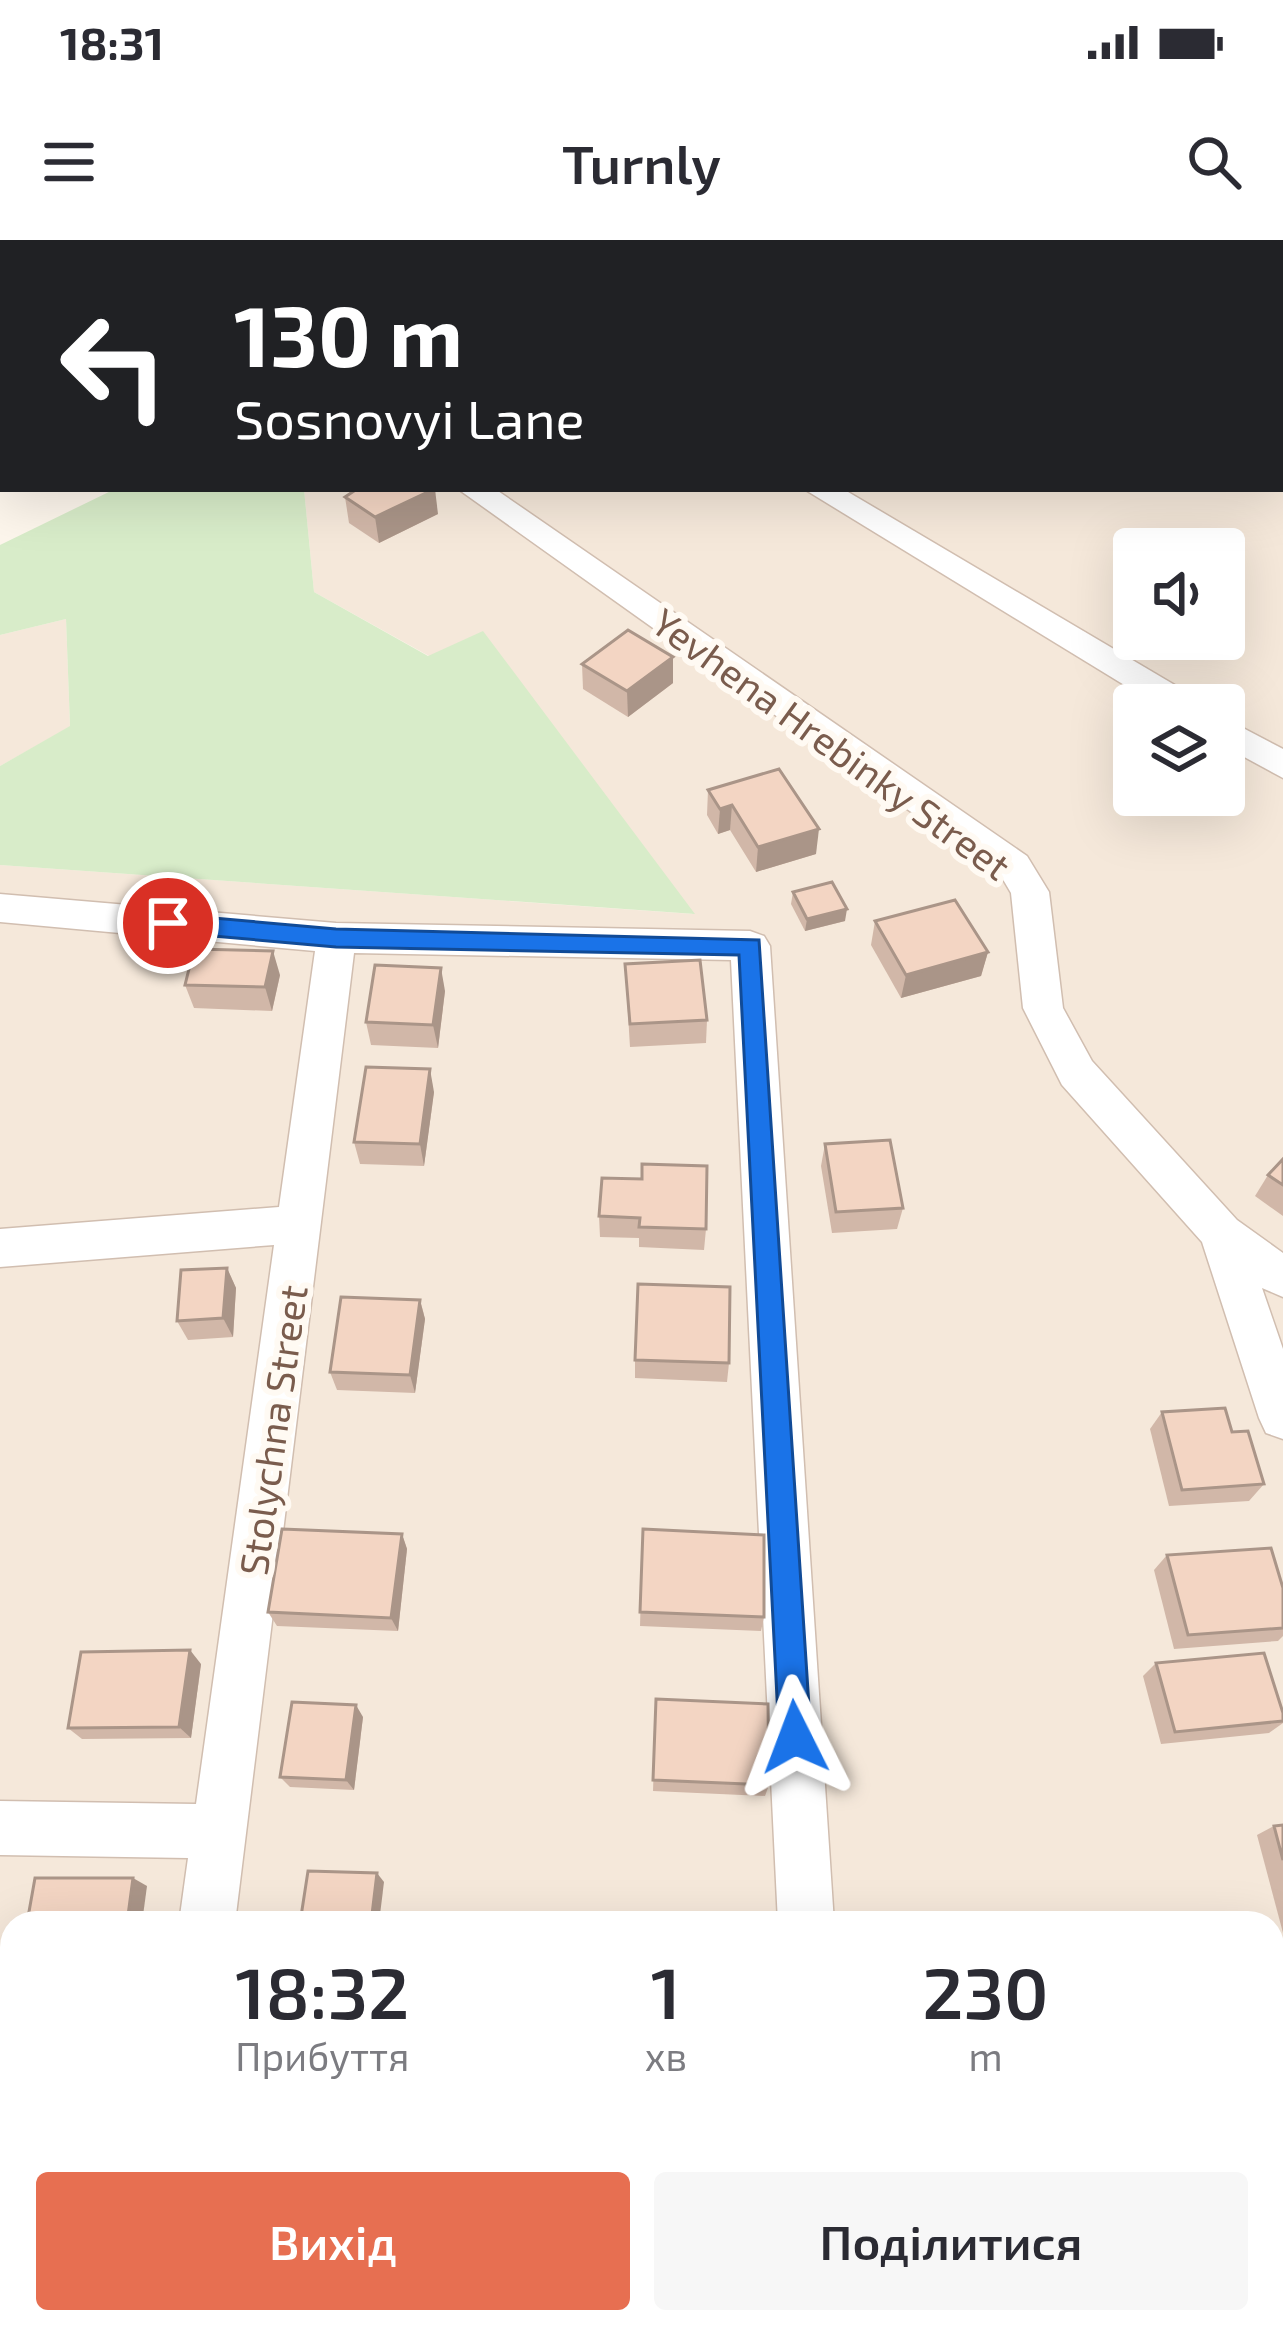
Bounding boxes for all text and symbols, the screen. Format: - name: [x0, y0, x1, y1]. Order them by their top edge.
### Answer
- text: 18:31: [60, 15, 164, 69]
- icon: menu: [36, 129, 102, 195]
- icon: search: [1181, 129, 1247, 195]
- text: Turnly: [562, 130, 721, 195]
- text: 130 m: [234, 283, 463, 384]
- icon: left: [36, 288, 192, 444]
- text: Sosnovyi Lane: [234, 385, 585, 450]
- map controls: [1113, 528, 1245, 816]
- button: sound: [1113, 528, 1245, 660]
- street label: Yevhena Hrebinky Street: [644, 597, 1020, 889]
- button: layers: [1113, 684, 1245, 816]
- pin: [117, 872, 219, 974]
- icon: arrive: [135, 890, 201, 956]
- street label: Stolychna Street: [228, 1282, 316, 1578]
- position arrow: [732, 1674, 858, 1800]
- text: 18:32: [235, 1947, 409, 2033]
- text: 1: [651, 1947, 681, 2033]
- text: 230: [922, 1947, 1049, 2033]
- text: Прибуття: [235, 2032, 409, 2079]
- text: хв: [645, 2032, 687, 2079]
- text: m: [968, 2032, 1003, 2079]
- button: Вихід: [36, 2172, 630, 2310]
- button: Поділитися: [654, 2172, 1248, 2310]

